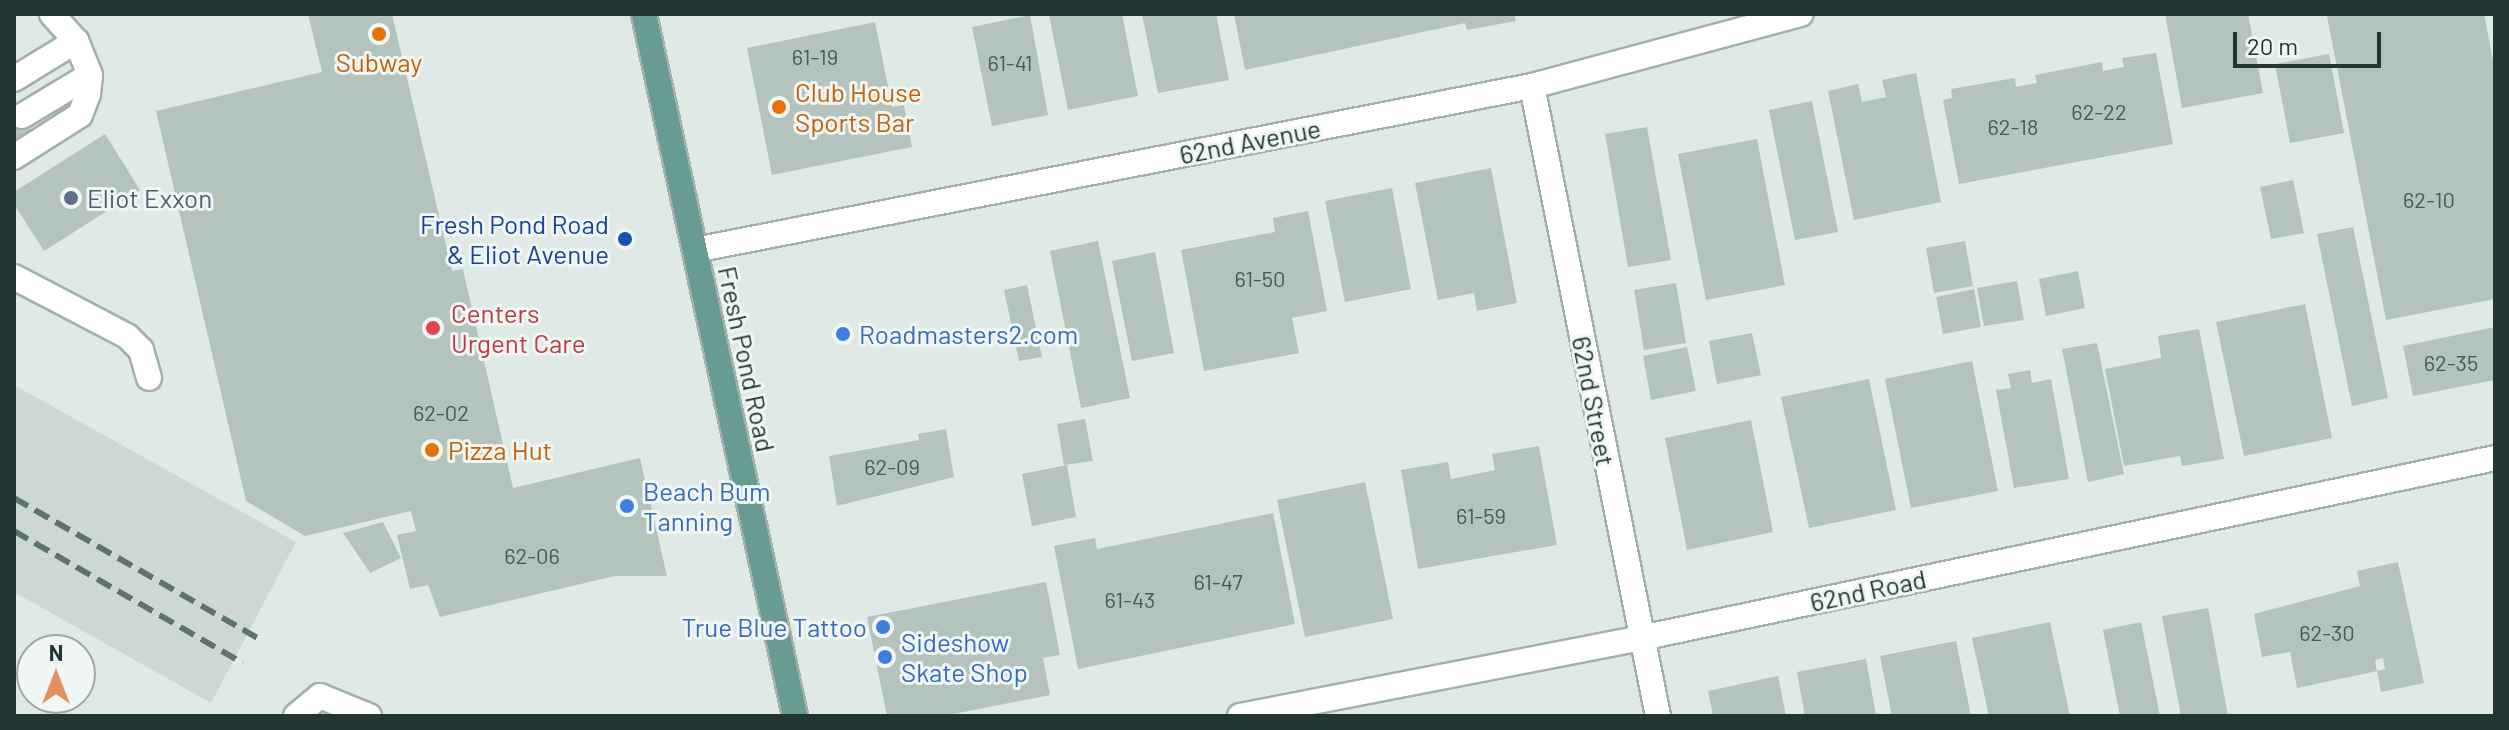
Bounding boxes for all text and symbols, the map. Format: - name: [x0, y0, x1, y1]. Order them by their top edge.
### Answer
- scale bar: [2237, 16, 2385, 66]
- marker: Subway: [370, 25, 388, 43]
- text: 20 m: [2247, 31, 2298, 60]
- house number: 61-19: [792, 44, 838, 70]
- place label: Subway: [336, 46, 422, 78]
- house number: 61-41: [987, 50, 1033, 76]
- place label: Club House Sports Bar: [795, 76, 922, 138]
- marker: Club House Sports Bar: [770, 98, 788, 116]
- house number: 62-22: [2071, 99, 2127, 125]
- street label: 62nd Avenue: [1177, 112, 1323, 170]
- house number: 62-18: [1988, 114, 2038, 140]
- place label: Eliot Exxon: [87, 182, 212, 214]
- house number: 62-10: [2403, 187, 2455, 213]
- marker: Eliot Exxon: [62, 189, 80, 207]
- place label: Fresh Pond Road & Eliot Avenue: [420, 208, 609, 270]
- marker: Fresh Pond Road & Eliot Avenue: [616, 230, 634, 248]
- street label: Fresh Pond Road: [712, 263, 782, 455]
- house number: 61-50: [1234, 266, 1286, 292]
- place label: Centers Urgent Care: [451, 297, 586, 358]
- marker: Centers Urgent Care: [422, 317, 444, 339]
- place label: Roadmasters2.com: [859, 318, 1078, 350]
- marker: Roadmasters2.com: [834, 325, 852, 343]
- street label: 62nd Street: [1566, 333, 1622, 469]
- house number: 62-35: [2424, 350, 2478, 376]
- house number: 62-02: [413, 400, 469, 426]
- place label: Pizza Hut: [448, 434, 552, 466]
- marker: Pizza Hut: [423, 441, 441, 459]
- house number: 62-09: [864, 454, 920, 480]
- place label: Beach Bum Tanning: [643, 475, 770, 536]
- marker: Beach Bum Tanning: [618, 497, 636, 515]
- house number: 61-59: [1456, 503, 1506, 529]
- house number: 62-06: [504, 543, 560, 569]
- street label: 62nd Road: [1807, 562, 1929, 618]
- house number: 61-47: [1193, 569, 1243, 595]
- house number: 61-43: [1105, 587, 1155, 613]
- place label: True Blue Tattoo: [681, 611, 867, 643]
- marker: True Blue Tattoo: [874, 618, 892, 636]
- house number: 62-30: [2299, 620, 2355, 646]
- place label: Sideshow Skate Shop: [901, 626, 1028, 688]
- north arrow: [16, 634, 96, 714]
- text: N: [49, 639, 63, 665]
- marker: Sideshow Skate Shop: [876, 648, 894, 666]

